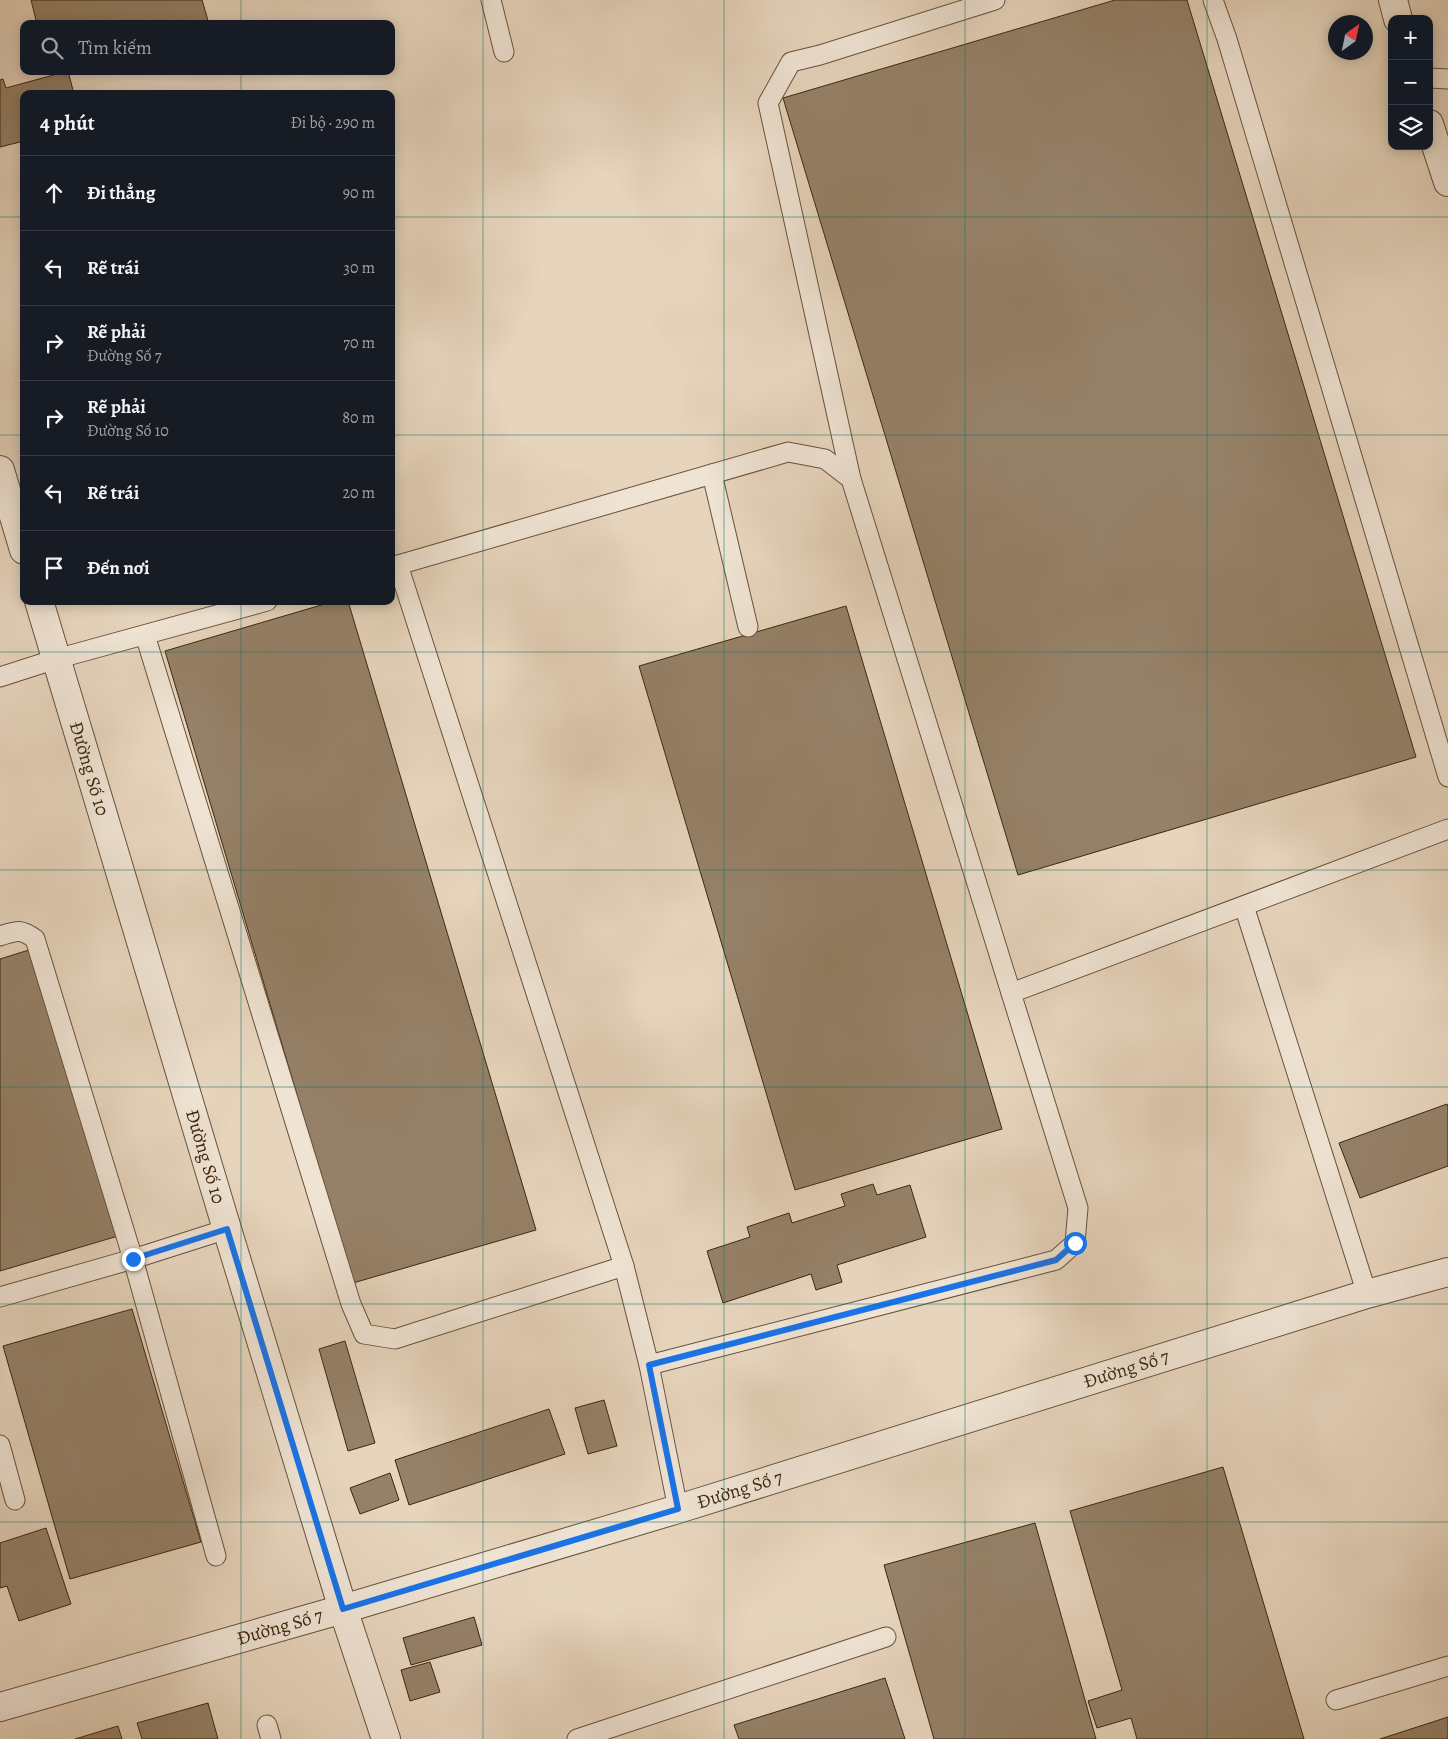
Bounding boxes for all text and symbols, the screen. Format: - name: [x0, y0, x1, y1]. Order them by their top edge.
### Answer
- north arrow: [1328, 15, 1373, 60]
- map controls: [1388, 15, 1433, 150]
- button: +: [1388, 15, 1433, 60]
- search box: [20, 20, 395, 75]
- icon: search: [38, 34, 66, 62]
- text: Tìm kiếm: [78, 35, 152, 61]
- button: −: [1388, 60, 1433, 105]
- button: layers: [1388, 105, 1433, 150]
- text: 4 phút: [40, 109, 95, 137]
- text: Đi bộ · 290 m: [290, 112, 375, 134]
- icon: ahead: [40, 179, 68, 207]
- text: Đi thẳng: [87, 180, 155, 206]
- text: 90 m: [343, 182, 375, 204]
- icon: left: [40, 254, 68, 282]
- text: Rẽ trái: [87, 255, 139, 281]
- text: 30 m: [343, 257, 375, 279]
- text: Rẽ phải: [87, 319, 146, 345]
- icon: right: [40, 329, 68, 357]
- text: 70 m: [343, 332, 375, 354]
- text: Đường Số 7: [87, 345, 161, 367]
- text: Rẽ phải: [87, 394, 146, 420]
- icon: right: [40, 404, 68, 432]
- text: 80 m: [342, 407, 375, 429]
- text: Đường Số 10: [87, 420, 169, 442]
- icon: left: [40, 479, 68, 507]
- text: Rẽ trái: [87, 480, 139, 506]
- text: 20 m: [342, 482, 375, 504]
- icon: arrive: [40, 554, 68, 582]
- text: Đến nơi: [87, 555, 149, 581]
- street label: Đường Số 10: [63, 718, 116, 819]
- street label: Đường Số 10: [179, 1106, 232, 1207]
- route start: [1064, 1232, 1087, 1255]
- route end: [122, 1248, 145, 1271]
- street label: Đường Số 7: [1080, 1343, 1172, 1395]
- street label: Đường Số 7: [694, 1464, 786, 1515]
- street label: Đường Số 7: [234, 1602, 326, 1652]

